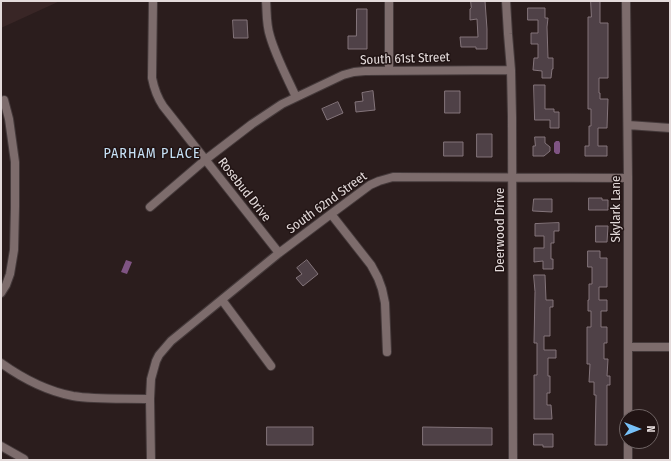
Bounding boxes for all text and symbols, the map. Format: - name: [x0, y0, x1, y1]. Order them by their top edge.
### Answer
- street label: South 61st Street: [360, 50, 450, 68]
- district label: PARHAM PLACE: [104, 146, 200, 162]
- street label: Rosebud Drive: [214, 155, 274, 225]
- street label: South 62nd Street: [284, 169, 370, 237]
- street label: Skylark Lane: [608, 175, 624, 243]
- street label: Deerwood Drive: [492, 188, 508, 272]
- north arrow: [619, 409, 659, 449]
- text: N: [644, 426, 657, 432]

